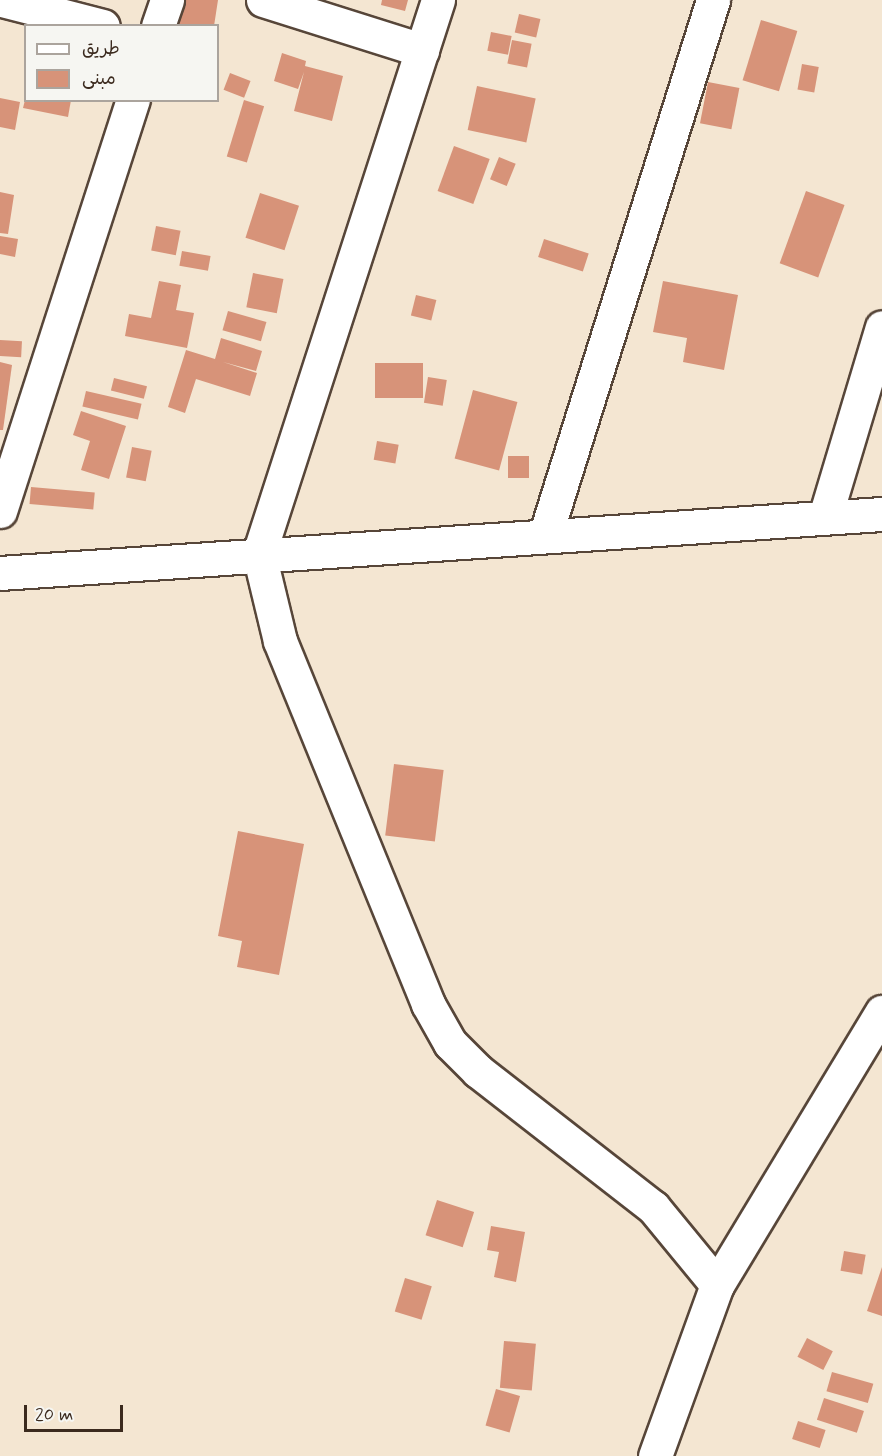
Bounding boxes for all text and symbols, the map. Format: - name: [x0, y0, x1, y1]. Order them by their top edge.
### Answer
- legend: [24, 24, 219, 102]
- text: طريق: [82, 37, 120, 61]
- text: مبنى: [82, 67, 116, 91]
- scale bar: [27, 1393, 126, 1431]
- text: 20 m: [35, 1403, 73, 1427]

